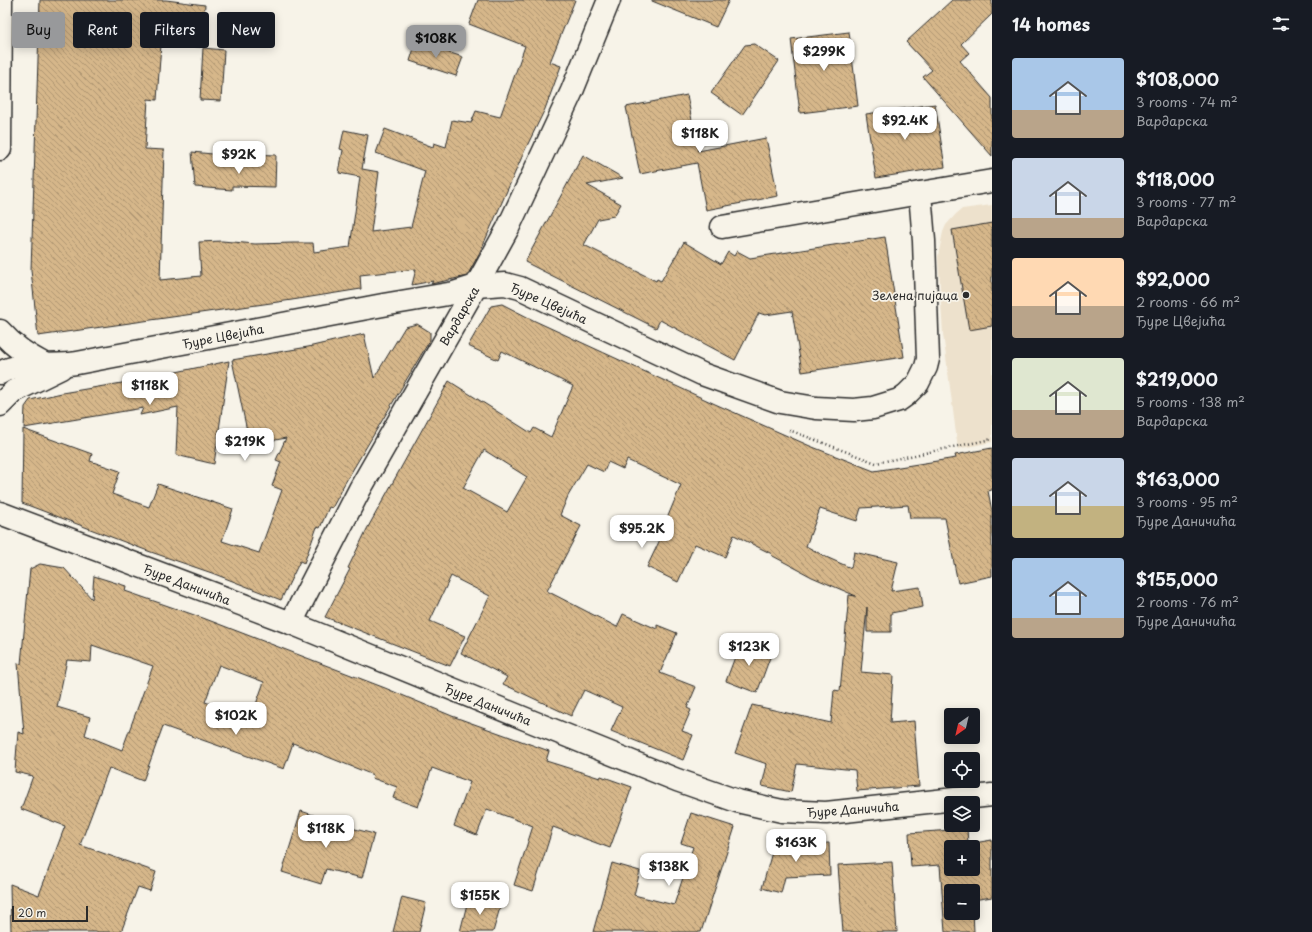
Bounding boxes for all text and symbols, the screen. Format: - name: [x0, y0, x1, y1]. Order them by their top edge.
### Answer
- text: 14 homes: [1012, 11, 1090, 37]
- chip: Buy: [12, 12, 65, 48]
- chip: Rent: [73, 12, 132, 48]
- chip: Filters: [140, 12, 209, 48]
- chip: New: [217, 12, 275, 48]
- icon: filters: [1270, 13, 1292, 35]
- pin: $108K: [408, 25, 464, 59]
- text: $108K: [415, 28, 457, 47]
- pin: $299K: [796, 38, 852, 72]
- text: $299K: [803, 41, 845, 60]
- text: $108,000: [1136, 66, 1219, 92]
- icon: home: [1044, 74, 1092, 122]
- text: 3 rooms · 74 m²: [1136, 92, 1238, 111]
- pin: $92.4K: [872, 107, 938, 141]
- text: $92.4K: [882, 110, 928, 129]
- text: Вардарска: [1136, 111, 1208, 130]
- pin: $118K: [672, 120, 728, 154]
- text: $118K: [681, 123, 719, 142]
- pin: $92K: [215, 141, 263, 175]
- text: $92K: [222, 144, 256, 163]
- text: $118,000: [1136, 166, 1214, 192]
- icon: home: [1044, 174, 1092, 222]
- text: 3 rooms · 77 m²: [1136, 192, 1237, 211]
- text: Вардарска: [1136, 211, 1208, 230]
- text: $92,000: [1136, 266, 1210, 292]
- icon: home: [1044, 274, 1092, 322]
- street label: Ђуре Цвејића: [508, 278, 591, 328]
- street label: Вардарска: [435, 282, 484, 349]
- place label: Зелена пијаца: [872, 286, 958, 304]
- marker: Зелена пијаца: [961, 290, 971, 300]
- text: 2 rooms · 66 m²: [1136, 292, 1240, 311]
- text: Ђуре Цвејића: [1136, 311, 1225, 330]
- street label: Ђуре Цвејића: [181, 319, 266, 353]
- text: $219,000: [1136, 366, 1218, 392]
- pin: $118K: [122, 372, 178, 406]
- icon: home: [1044, 374, 1092, 422]
- text: $118K: [131, 375, 169, 394]
- text: 5 rooms · 138 m²: [1136, 392, 1245, 411]
- text: Вардарска: [1136, 411, 1208, 430]
- pin: $219K: [217, 428, 273, 462]
- text: $219K: [225, 431, 265, 450]
- text: $163,000: [1136, 466, 1220, 492]
- icon: home: [1044, 474, 1092, 522]
- text: 3 rooms · 95 m²: [1136, 492, 1238, 511]
- text: Ђуре Даничића: [1136, 511, 1236, 530]
- pin: $95.2K: [609, 515, 675, 549]
- text: $95.2K: [619, 518, 665, 537]
- street label: Ђуре Даничића: [141, 559, 234, 609]
- text: $155,000: [1136, 566, 1218, 592]
- icon: home: [1044, 574, 1092, 622]
- text: 2 rooms · 76 m²: [1136, 592, 1239, 611]
- text: Ђуре Даничића: [1136, 611, 1236, 630]
- pin: $123K: [721, 633, 777, 667]
- text: $123K: [728, 636, 770, 655]
- street label: Ђуре Даничића: [442, 678, 535, 730]
- pin: $102K: [208, 702, 264, 736]
- text: $102K: [215, 705, 257, 724]
- north arrow: [944, 708, 980, 744]
- map controls: [944, 708, 980, 920]
- button: locate: [944, 752, 980, 788]
- button: layers: [944, 796, 980, 832]
- street label: Ђуре Даничића: [806, 797, 900, 821]
- pin: $118K: [298, 815, 354, 849]
- text: $118K: [307, 818, 345, 837]
- pin: $163K: [768, 829, 824, 863]
- text: $163K: [775, 832, 817, 851]
- button: +: [944, 840, 980, 876]
- pin: $138K: [641, 853, 697, 887]
- text: $138K: [649, 856, 689, 875]
- pin: $155K: [452, 882, 508, 916]
- button: −: [944, 884, 980, 920]
- text: $155K: [460, 885, 500, 904]
- scale bar: [12, 904, 88, 923]
- text: 20 m: [18, 904, 46, 921]

